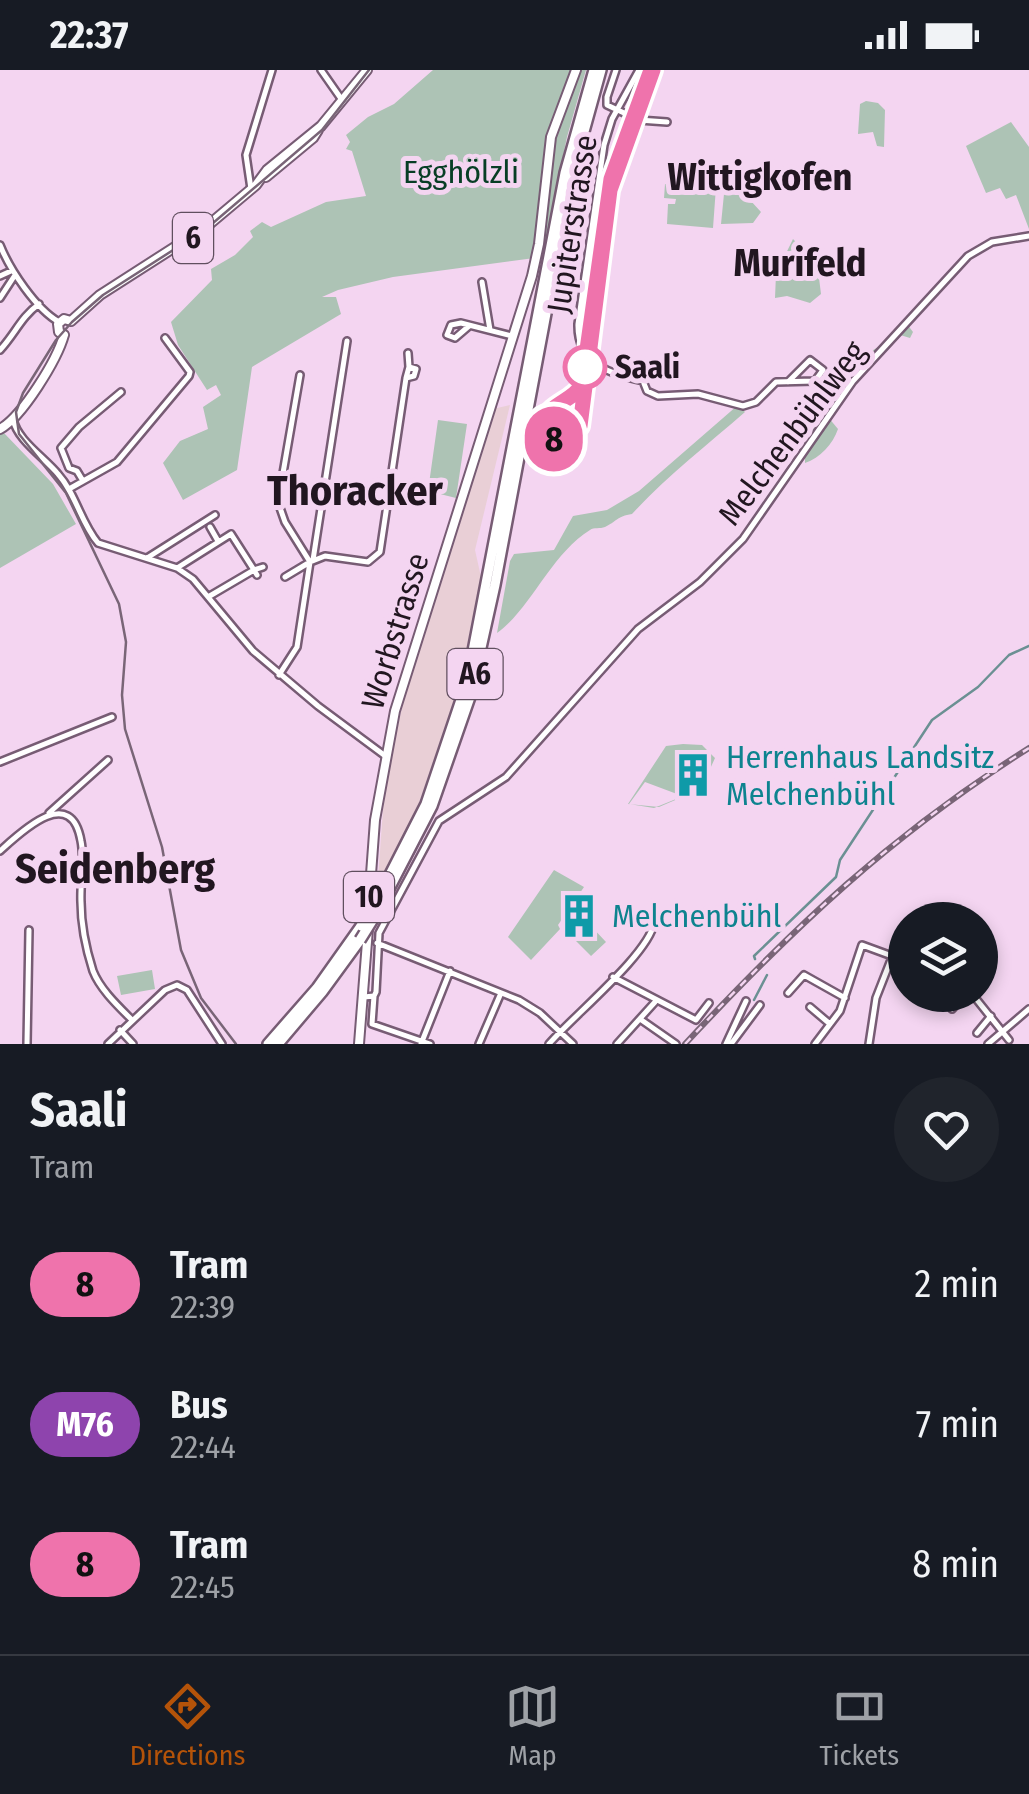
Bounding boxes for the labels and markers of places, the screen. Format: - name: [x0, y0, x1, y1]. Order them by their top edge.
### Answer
- marker: Saali: [564, 346, 606, 388]
- place label: Saali: [615, 348, 680, 386]
- place label: Herrenhaus Landsitz Melchenbühl: [726, 738, 994, 813]
- building icon: Herrenhaus Landsitz Melchenbühl: [669, 751, 717, 799]
- building icon: Melchenbühl: [555, 892, 603, 940]
- place label: Melchenbühl: [612, 897, 781, 935]

